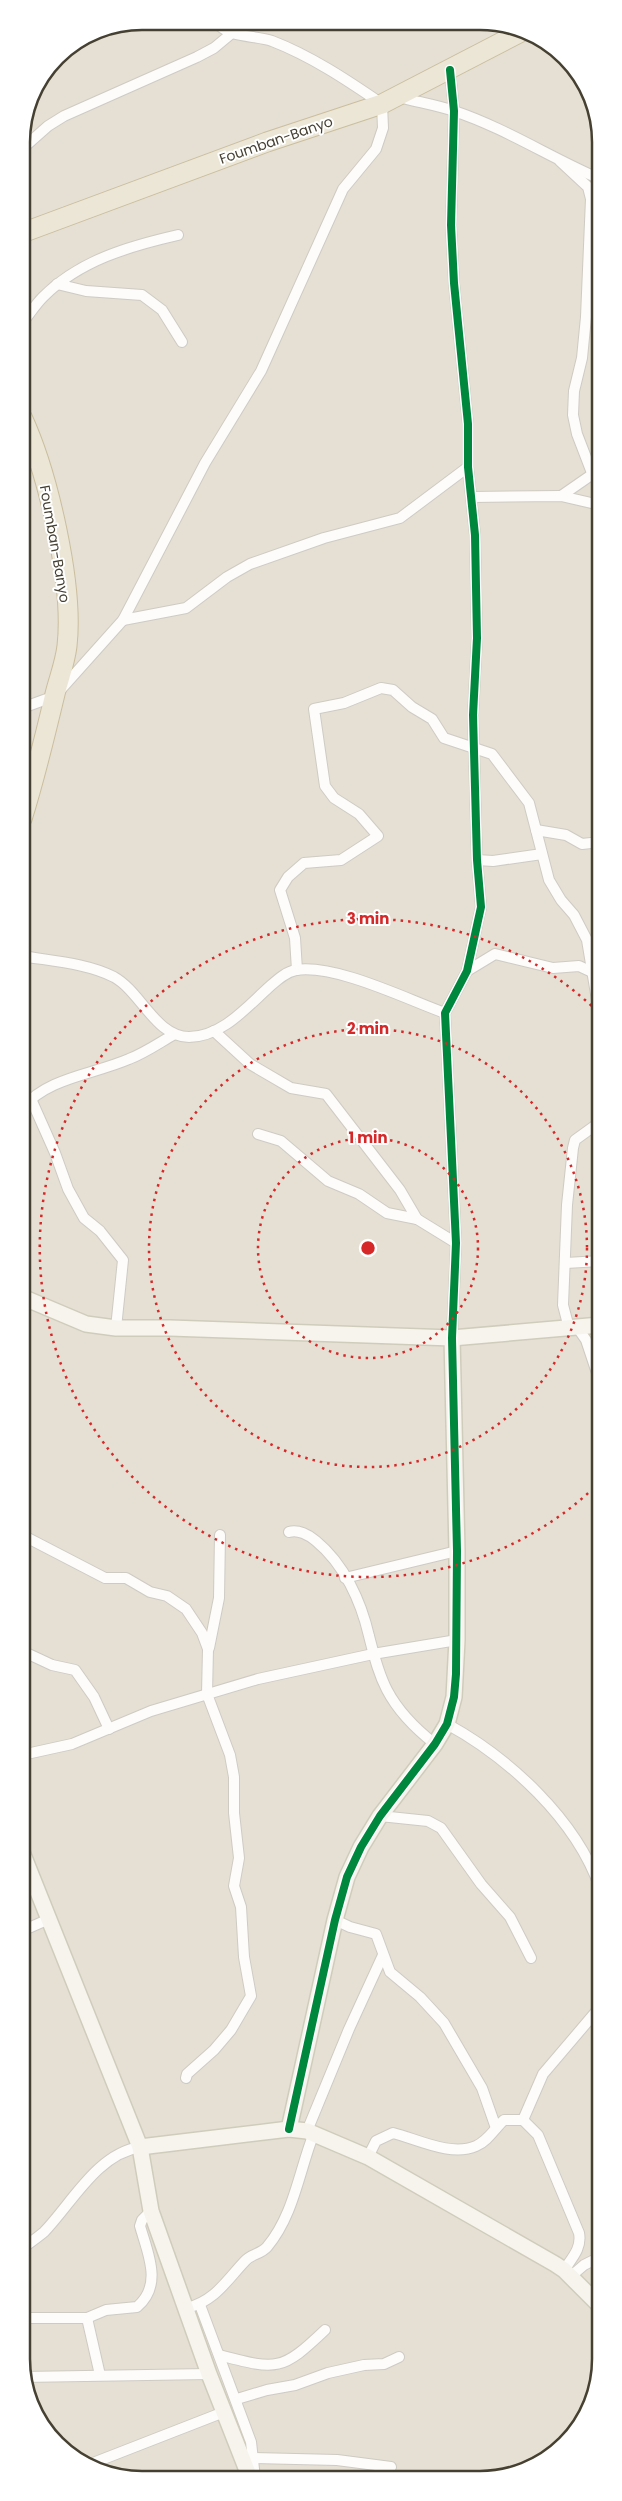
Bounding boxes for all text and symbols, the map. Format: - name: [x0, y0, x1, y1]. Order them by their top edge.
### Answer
- street label: Foumban-Banyo: [217, 111, 335, 169]
- street label: Foumban-Banyo: [35, 484, 75, 604]
- text: 3 min: [347, 908, 389, 929]
- text: 2 min: [347, 1018, 389, 1039]
- text: 1 min: [348, 1127, 388, 1148]
- centre of rings: [359, 1239, 377, 1257]

